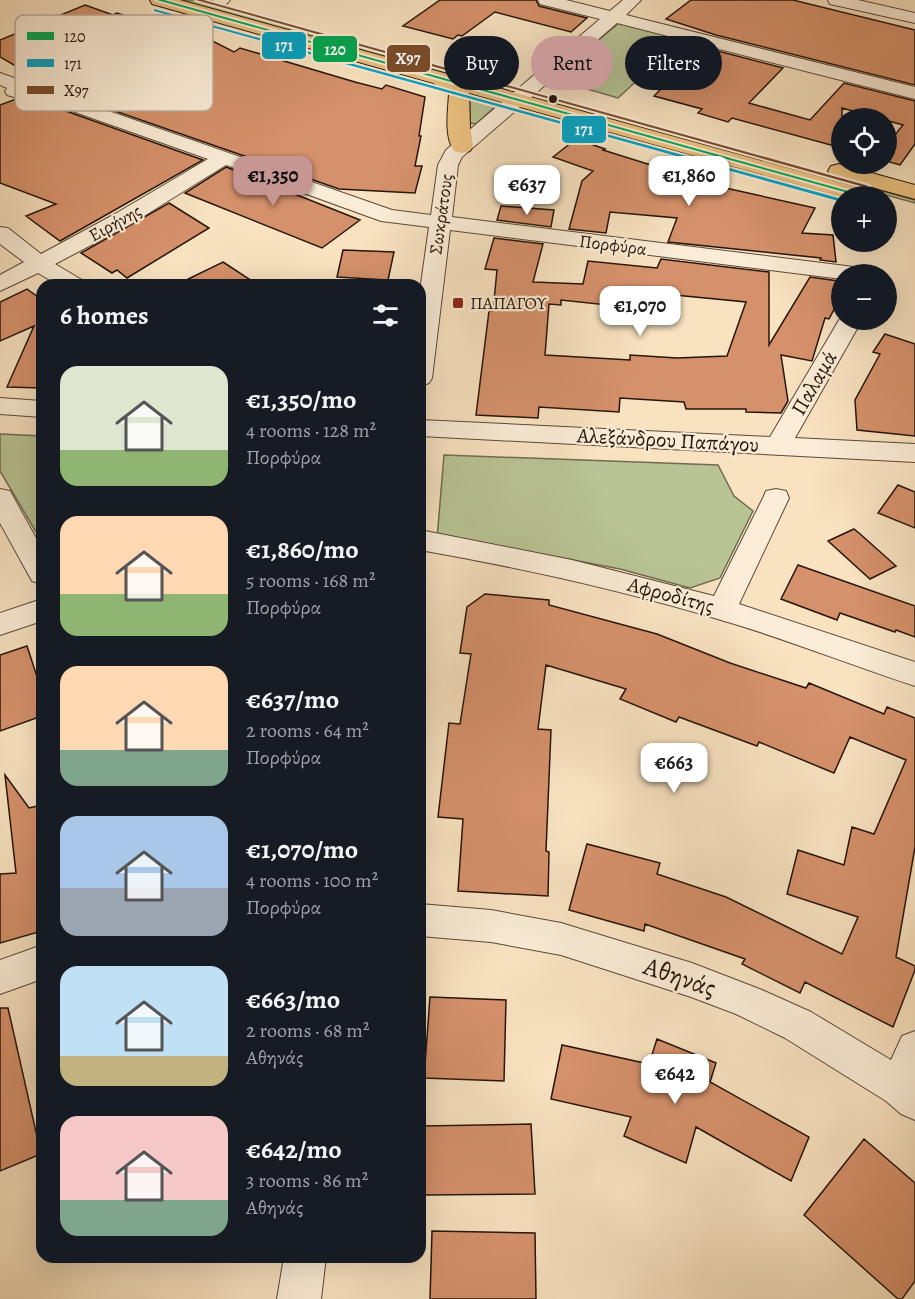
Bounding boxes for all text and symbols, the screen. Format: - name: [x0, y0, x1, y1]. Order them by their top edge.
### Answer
- legend: [15, 15, 213, 111]
- text: 120: [64, 26, 86, 48]
- line badge: 171: [261, 31, 307, 60]
- text: 171: [275, 35, 293, 57]
- line badge: 120: [312, 35, 358, 63]
- chip: Buy: [444, 36, 519, 90]
- chip: Rent: [531, 36, 613, 90]
- chip: Filters: [625, 36, 722, 90]
- text: 120: [324, 39, 346, 61]
- line badge: X97: [386, 44, 431, 73]
- text: X97: [395, 48, 421, 70]
- text: 171: [64, 53, 82, 75]
- text: X97: [64, 80, 89, 102]
- unlabelled marker: [547, 93, 559, 105]
- map controls: [831, 108, 897, 330]
- button: locate: [831, 108, 897, 174]
- line badge: 171: [561, 115, 607, 144]
- text: 171: [575, 119, 593, 141]
- pin: €1,350: [224, 156, 322, 207]
- pin: €1,860: [640, 156, 738, 207]
- text: €1,350: [247, 162, 299, 189]
- text: €1,860: [662, 162, 716, 189]
- pin: €637: [491, 165, 563, 216]
- text: €637: [508, 171, 546, 198]
- street label: Σωκράτους: [423, 172, 459, 256]
- button: +: [831, 186, 897, 252]
- street label: Ειρήνης: [84, 199, 146, 247]
- street label: Πορφύρα: [578, 229, 648, 261]
- button: −: [831, 264, 897, 330]
- pin: €1,070: [591, 286, 689, 337]
- place label: ΠΑΠΑΓΟΥ: [470, 291, 548, 315]
- text: €1,070: [614, 292, 666, 319]
- marker: ΠΑΠΑΓΟΥ: [451, 296, 465, 310]
- text: 6 homes: [60, 298, 149, 333]
- icon: filters: [369, 299, 402, 332]
- street label: Παλαμά: [784, 346, 844, 420]
- text: €1,350/mo: [246, 382, 356, 417]
- icon: home: [108, 390, 180, 462]
- text: 4 rooms · 128 m²: [246, 417, 376, 444]
- street label: Αλεξάνδρου Παπάγου: [575, 421, 760, 459]
- text: Πορφύρα: [246, 444, 321, 471]
- text: €1,860/mo: [246, 532, 359, 567]
- icon: home: [108, 540, 180, 612]
- text: 5 rooms · 168 m²: [246, 567, 375, 594]
- street label: Αφροδίτης: [624, 570, 717, 620]
- text: Πορφύρα: [246, 594, 321, 621]
- text: €637/mo: [246, 682, 339, 717]
- icon: home: [108, 690, 180, 762]
- text: 2 rooms · 64 m²: [246, 717, 369, 744]
- pin: €663: [638, 743, 710, 794]
- text: Πορφύρα: [246, 744, 321, 771]
- text: €663: [655, 749, 693, 776]
- text: €1,070/mo: [246, 832, 358, 867]
- icon: home: [108, 840, 180, 912]
- text: 4 rooms · 100 m²: [246, 867, 378, 894]
- text: Πορφύρα: [246, 894, 321, 921]
- street label: Αθηνάς: [638, 948, 721, 1006]
- text: €663/mo: [246, 982, 340, 1017]
- icon: home: [108, 990, 180, 1062]
- text: 2 rooms · 68 m²: [246, 1017, 370, 1044]
- text: Αθηνάς: [246, 1044, 303, 1071]
- pin: €642: [639, 1054, 711, 1105]
- text: €642: [655, 1060, 695, 1087]
- text: €642/mo: [246, 1132, 342, 1167]
- icon: home: [108, 1140, 180, 1212]
- text: 3 rooms · 86 m²: [246, 1167, 368, 1194]
- text: Αθηνάς: [246, 1194, 303, 1221]

